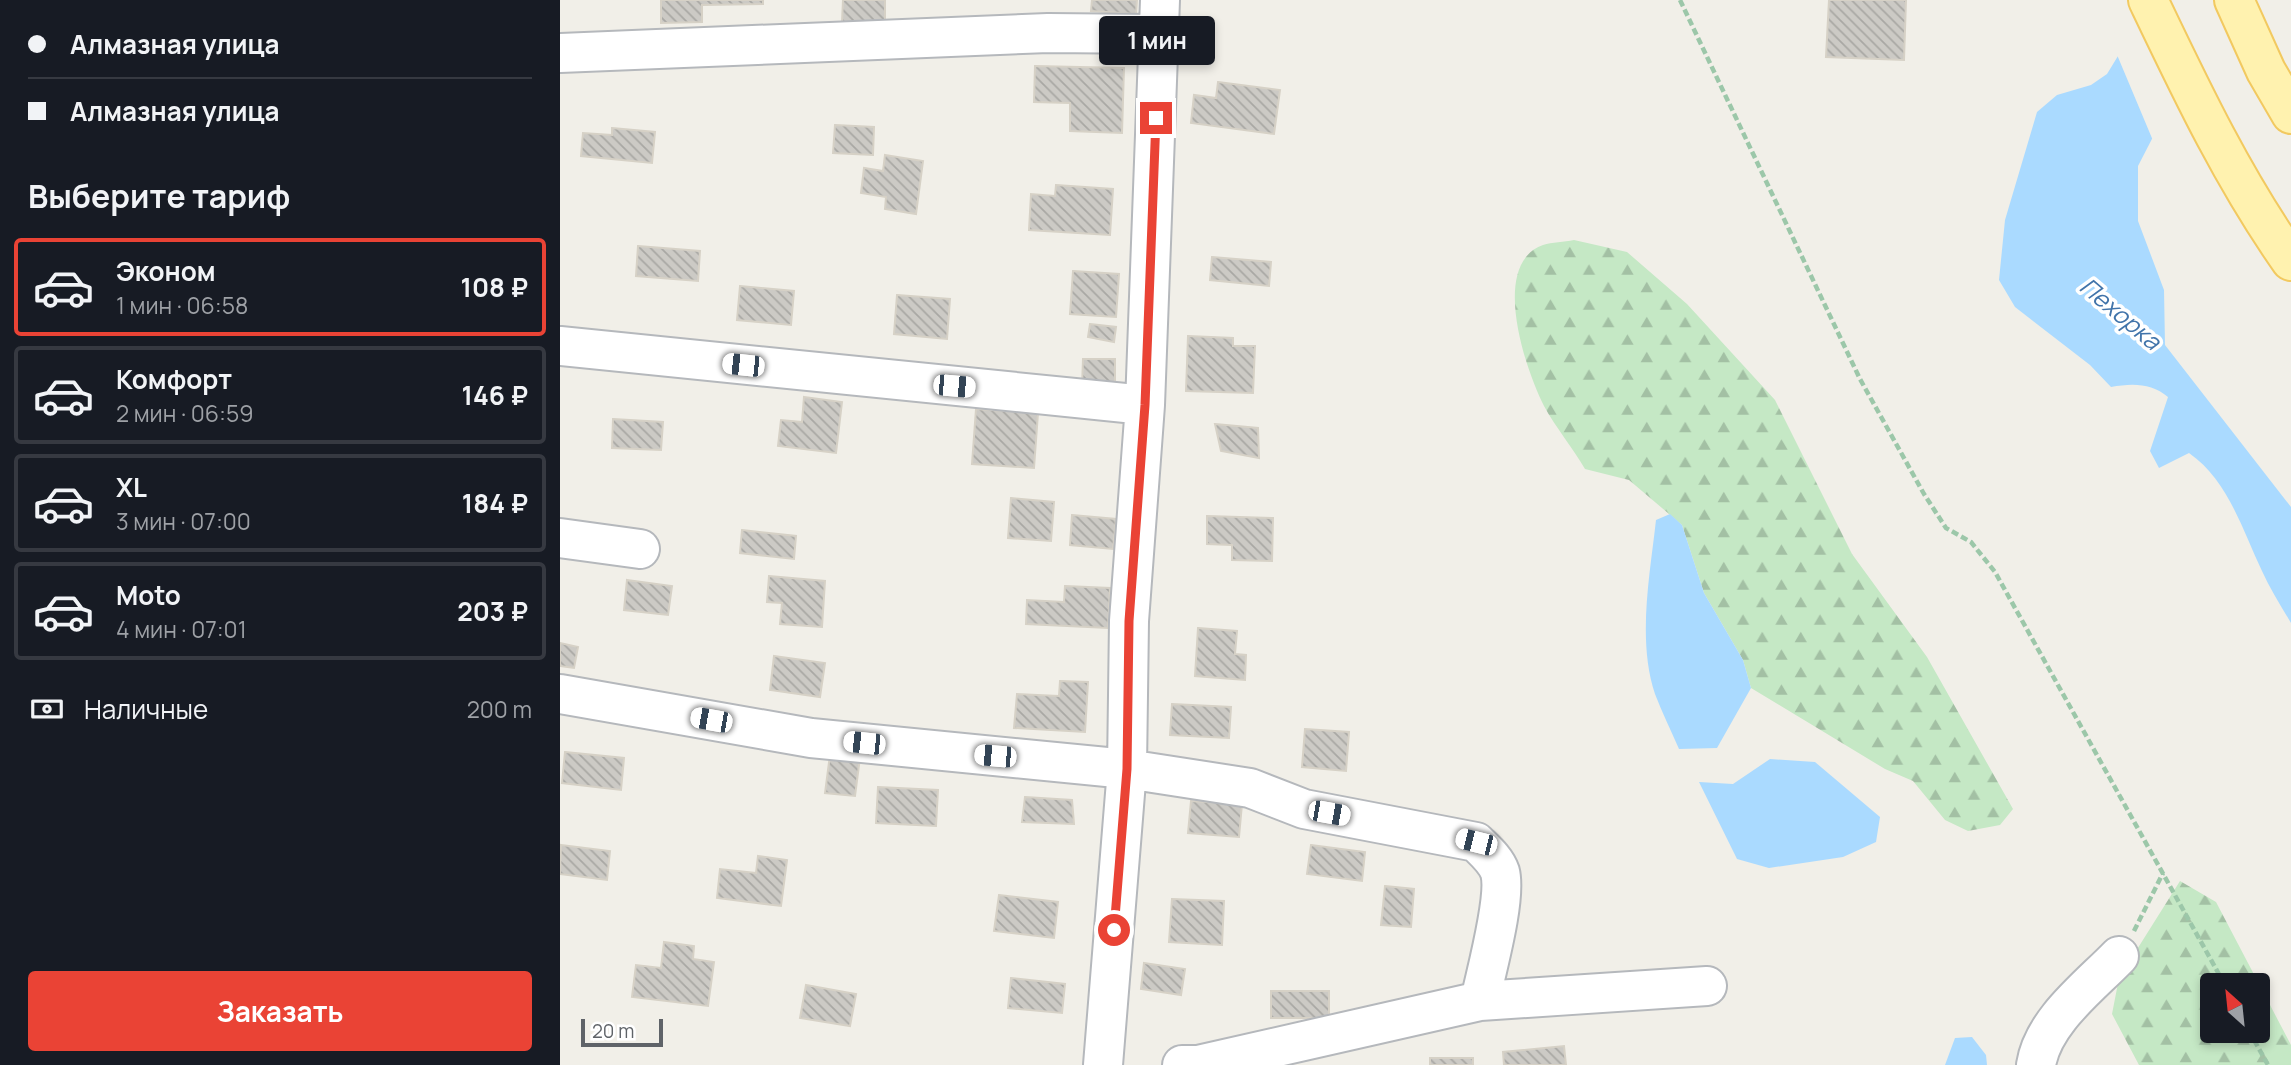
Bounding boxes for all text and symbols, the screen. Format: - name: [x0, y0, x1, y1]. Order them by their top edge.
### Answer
- callout: 1 мин: [1098, 17, 1214, 66]
- text: 1 мин: [1127, 24, 1187, 56]
- text: Алмазная улица: [70, 26, 280, 62]
- text: Алмазная улица: [70, 93, 280, 129]
- route end: [1140, 102, 1172, 134]
- text: Выберите тариф: [28, 174, 290, 218]
- text: Эконом: [116, 253, 216, 289]
- icon: car: [32, 256, 95, 319]
- text: 108 ₽: [461, 269, 528, 305]
- water label: Пехорка: [2074, 269, 2170, 357]
- text: 1 мин · 06:58: [116, 289, 248, 321]
- car: [722, 352, 765, 378]
- text: Комфорт: [116, 361, 232, 397]
- icon: car: [32, 364, 95, 427]
- car: [933, 374, 976, 398]
- text: 146 ₽: [462, 377, 528, 413]
- text: 2 мин · 06:59: [116, 397, 253, 429]
- text: XL: [116, 469, 147, 505]
- icon: car: [32, 472, 95, 535]
- text: 184 ₽: [462, 485, 528, 521]
- text: 3 мин · 07:00: [116, 505, 251, 537]
- text: Moto: [116, 577, 181, 613]
- icon: car: [32, 580, 95, 643]
- text: 203 ₽: [457, 593, 528, 629]
- text: 4 мин · 07:01: [116, 613, 247, 645]
- icon: cash: [28, 690, 66, 728]
- text: Наличные: [84, 691, 208, 727]
- text: 200 m: [467, 693, 532, 725]
- car: [689, 706, 734, 734]
- car: [843, 730, 886, 756]
- car: [974, 744, 1017, 768]
- car: [1307, 799, 1352, 827]
- car: [1454, 827, 1499, 857]
- route start: [1098, 914, 1130, 946]
- button: Заказать: [28, 971, 532, 1051]
- north arrow: [2200, 973, 2270, 1043]
- map controls: [2200, 973, 2270, 1043]
- scale bar: [581, 1016, 663, 1048]
- text: 20 m: [592, 1018, 634, 1044]

